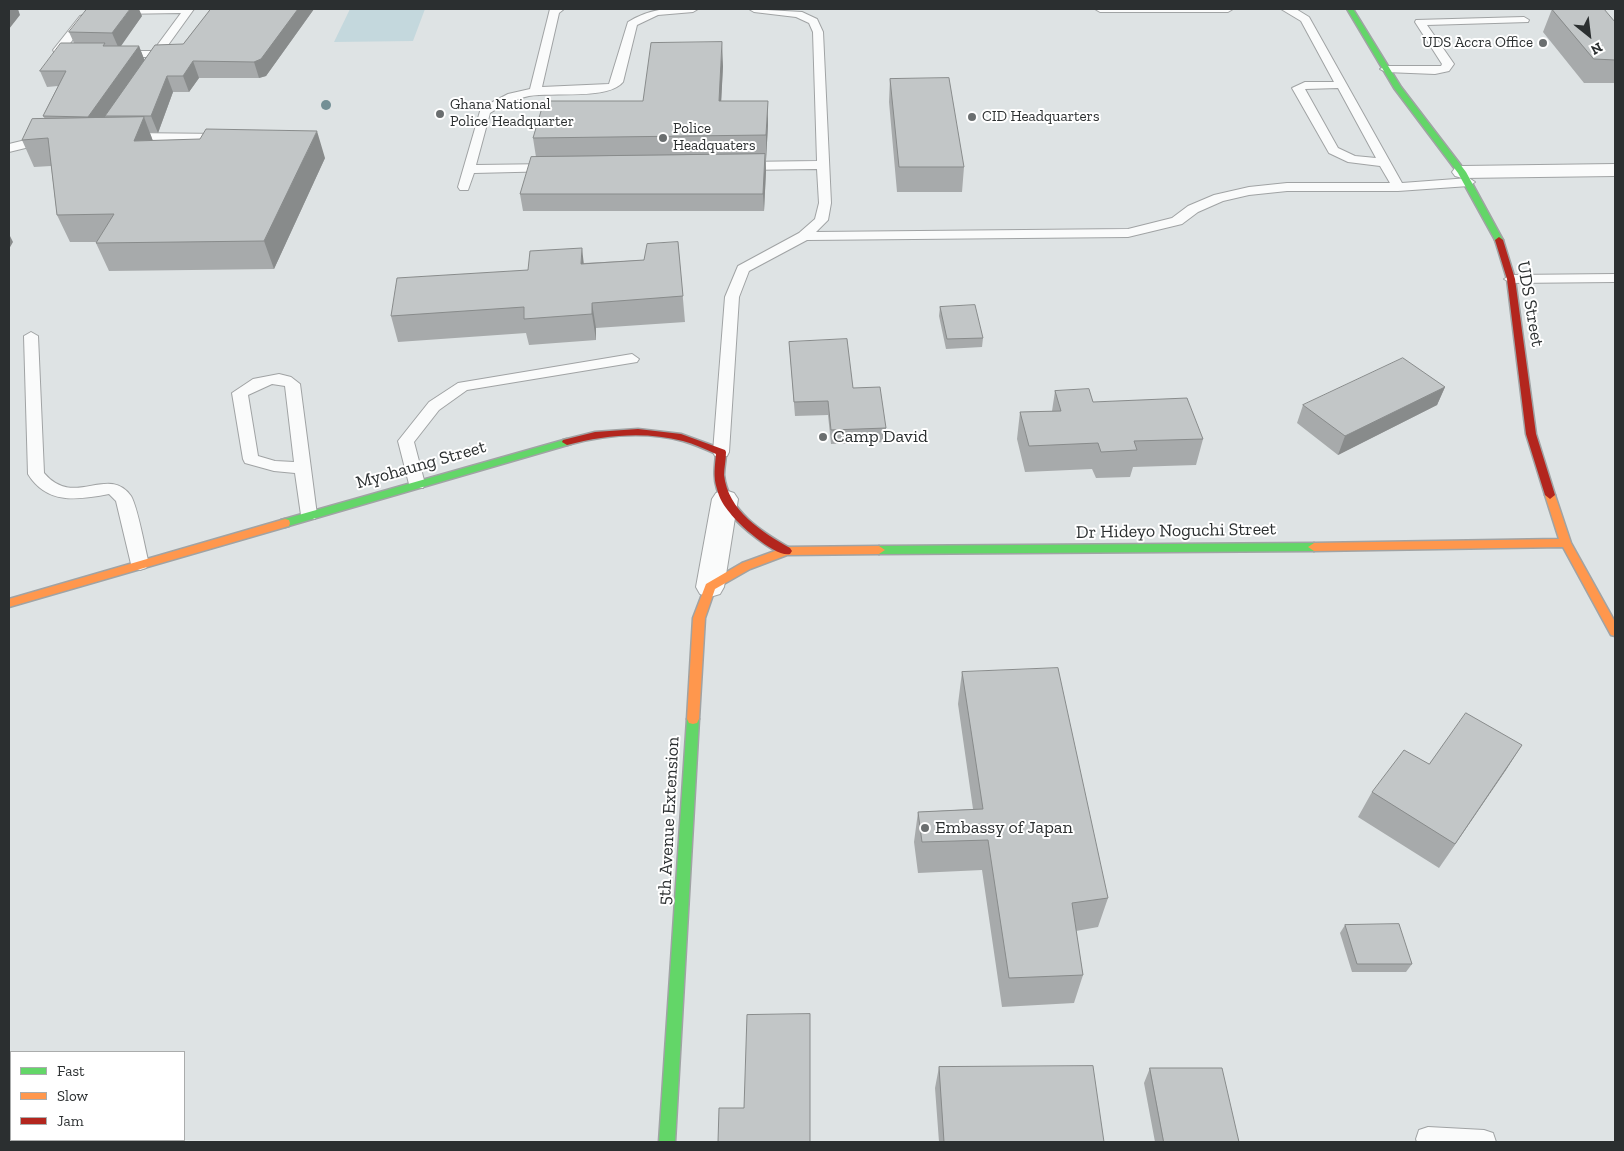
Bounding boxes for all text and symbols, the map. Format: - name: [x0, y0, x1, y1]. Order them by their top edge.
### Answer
- north arrow: [1564, 10, 1614, 60]
- place label: UDS Accra Office: [1422, 34, 1533, 52]
- marker: UDS Accra Office: [1537, 37, 1549, 49]
- text: N: [1588, 39, 1605, 59]
- place label: Ghana National Police Headquarter: [450, 96, 574, 131]
- marker: Ghana National Police Headquarter: [434, 108, 446, 120]
- place label: CID Headquarters: [982, 108, 1099, 126]
- marker: CID Headquarters: [966, 111, 978, 123]
- place label: Police Headquaters: [673, 120, 756, 155]
- marker: Police Headquaters: [657, 132, 669, 144]
- street label: UDS Street: [1512, 259, 1548, 349]
- place label: Camp David: [833, 426, 928, 448]
- marker: Camp David: [817, 431, 829, 443]
- street label: Myohaung Street: [354, 436, 488, 494]
- street label: Dr Hideyo Noguchi Street: [1076, 518, 1276, 544]
- street label: 5th Avenue Extension: [654, 736, 684, 906]
- place label: Embassy of Japan: [935, 817, 1073, 839]
- marker: Embassy of Japan: [919, 822, 931, 834]
- legend: [10, 1051, 185, 1141]
- text: Fast: [57, 1062, 85, 1080]
- text: Slow: [57, 1087, 88, 1105]
- text: Jam: [57, 1112, 84, 1130]

